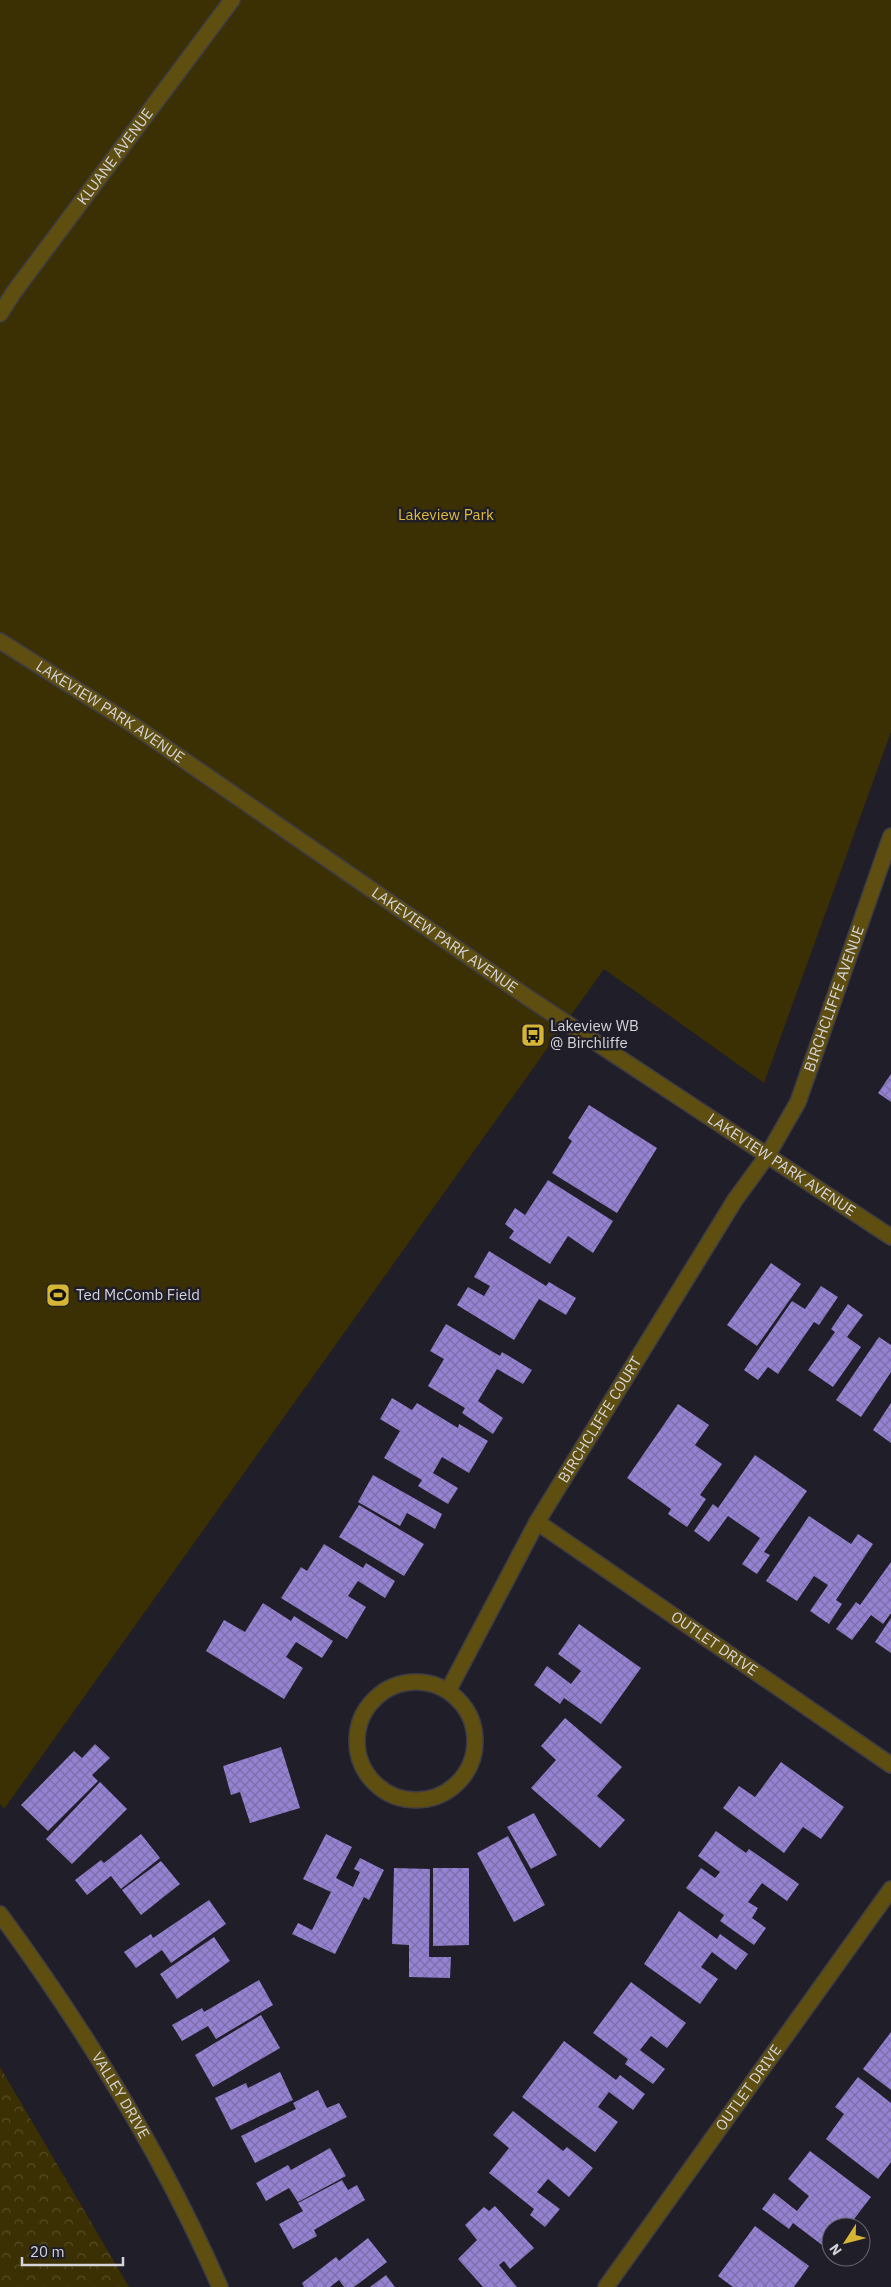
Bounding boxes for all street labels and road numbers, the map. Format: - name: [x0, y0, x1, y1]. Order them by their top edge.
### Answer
- street label: KLUANE AVENUE: [72, 104, 157, 208]
- street label: LAKEVIEW PARK AVENUE: [33, 656, 188, 767]
- street label: LAKEVIEW PARK AVENUE: [368, 883, 522, 997]
- street label: BIRCHCLIFFE AVENUE: [799, 923, 868, 1074]
- street label: LAKEVIEW PARK AVENUE: [704, 1109, 860, 1220]
- street label: BIRCHCLIFFE COURT: [553, 1352, 646, 1486]
- street label: OUTLET DRIVE: [667, 1607, 762, 1680]
- street label: OUTLET DRIVE: [711, 2041, 785, 2134]
- street label: VALLEY DRIVE: [88, 2048, 154, 2142]

